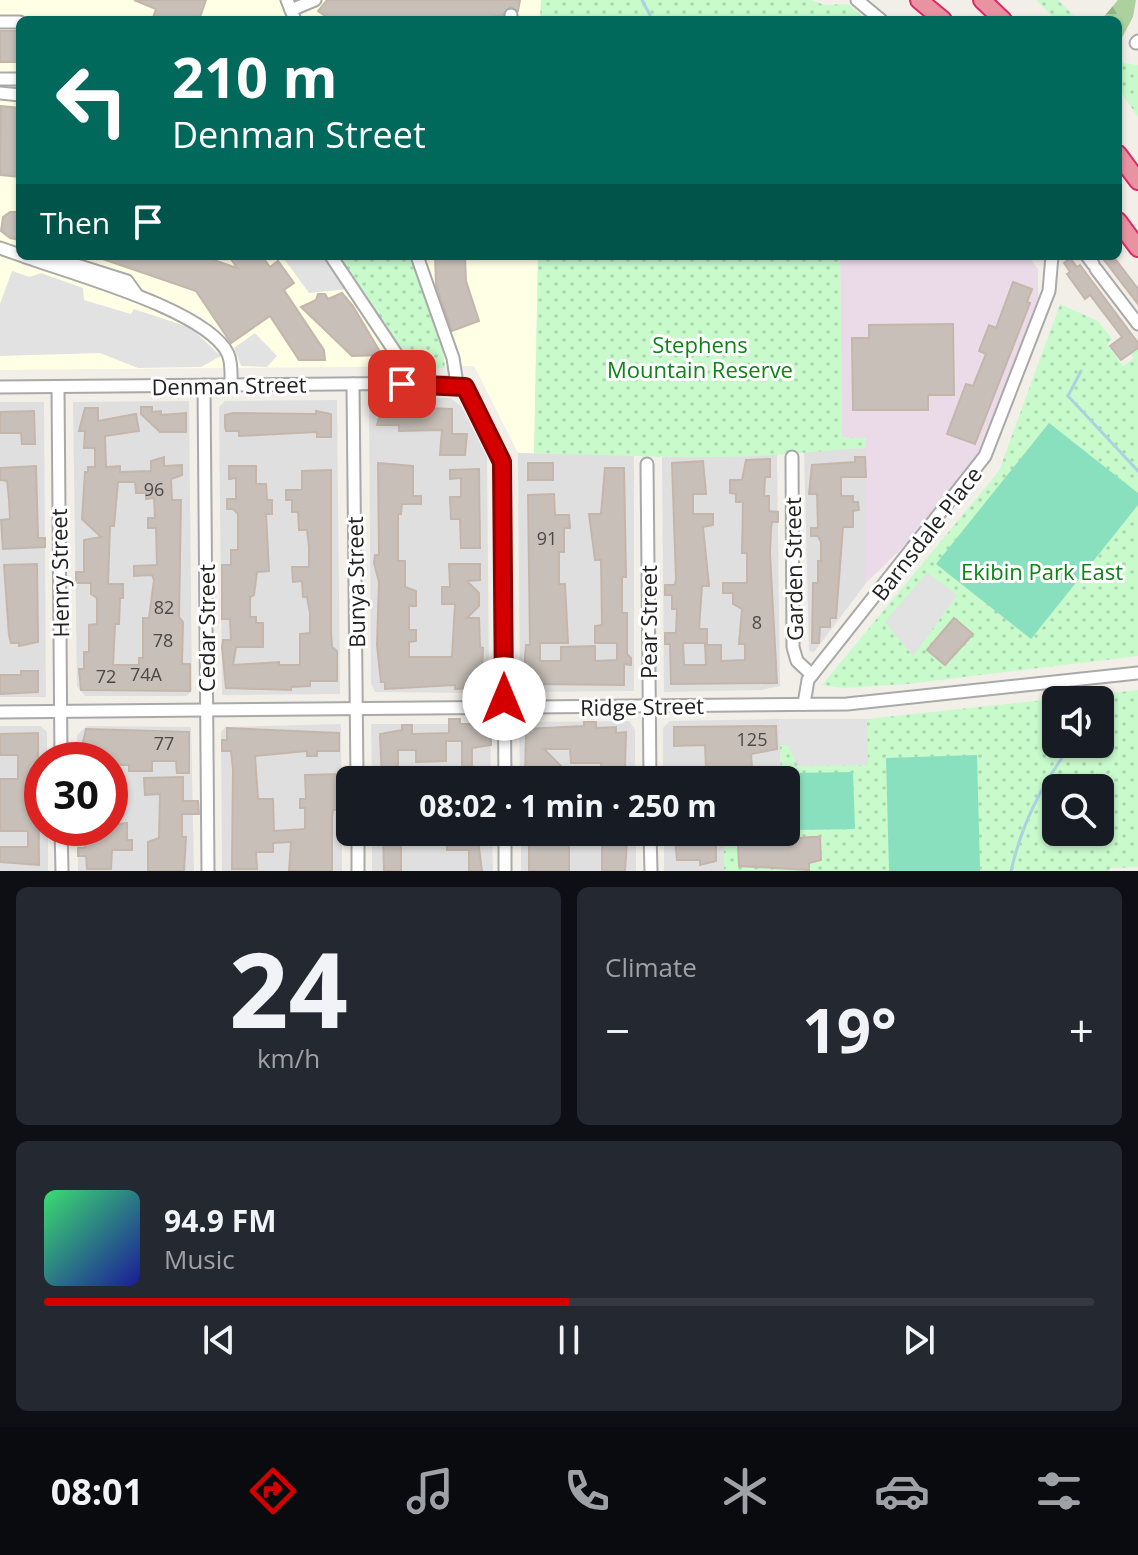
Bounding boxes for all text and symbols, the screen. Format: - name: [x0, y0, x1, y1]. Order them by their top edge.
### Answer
- text: 210 m: [172, 38, 338, 114]
- icon: left: [40, 48, 144, 152]
- text: Denman Street: [172, 110, 426, 159]
- icon: arrive: [126, 200, 170, 244]
- text: Then: [40, 202, 110, 243]
- park label: Stephens Mountain Reserve: [607, 329, 793, 384]
- pin: [368, 350, 436, 418]
- icon: arrive: [380, 362, 424, 406]
- street label: Denman Street: [151, 369, 307, 401]
- street label: Barnsdale Place: [864, 460, 988, 606]
- house number: 96: [144, 477, 164, 501]
- street label: Garden Street: [777, 497, 809, 641]
- street label: Henry Street: [43, 508, 75, 638]
- street label: Bunya Street: [339, 516, 371, 648]
- house number: 91: [537, 526, 557, 550]
- park label: Ekibin Park East: [961, 556, 1123, 586]
- street label: Cedar Street: [191, 564, 221, 692]
- street label: Pear Street: [633, 565, 663, 679]
- house number: 82: [154, 595, 174, 619]
- house number: 8: [752, 610, 762, 634]
- house number: 78: [153, 628, 173, 652]
- position arrow: [462, 657, 546, 741]
- house number: 74A: [130, 662, 163, 686]
- house number: 72: [96, 664, 116, 688]
- map controls: [1042, 686, 1114, 846]
- button: sound: [1042, 686, 1114, 758]
- street label: Ridge Street: [580, 690, 704, 722]
- house number: 125: [737, 727, 767, 751]
- house number: 77: [154, 731, 174, 755]
- speed limit sign: 30: [24, 742, 128, 846]
- button: search: [1042, 774, 1114, 846]
- text: 08:02 · 1 min · 250 m: [419, 785, 717, 826]
- text: 24: [229, 917, 348, 1058]
- text: Climate: [605, 949, 697, 985]
- text: 19°: [802, 989, 897, 1071]
- text: −: [605, 1000, 630, 1060]
- text: +: [1069, 1000, 1094, 1060]
- text: km/h: [257, 1040, 320, 1076]
- text: 94.9 FM: [164, 1200, 277, 1241]
- text: Music: [164, 1241, 235, 1277]
- icon: previous: [197, 1318, 241, 1362]
- icon: pause: [547, 1318, 591, 1362]
- icon: next: [897, 1318, 941, 1362]
- icon: directions: [245, 1463, 301, 1519]
- icon: music: [402, 1463, 458, 1519]
- icon: phone: [559, 1463, 615, 1519]
- icon: climate: [717, 1463, 773, 1519]
- icon: car: [874, 1463, 930, 1519]
- icon: filters: [1031, 1463, 1087, 1519]
- text: 08:01: [51, 1467, 143, 1516]

